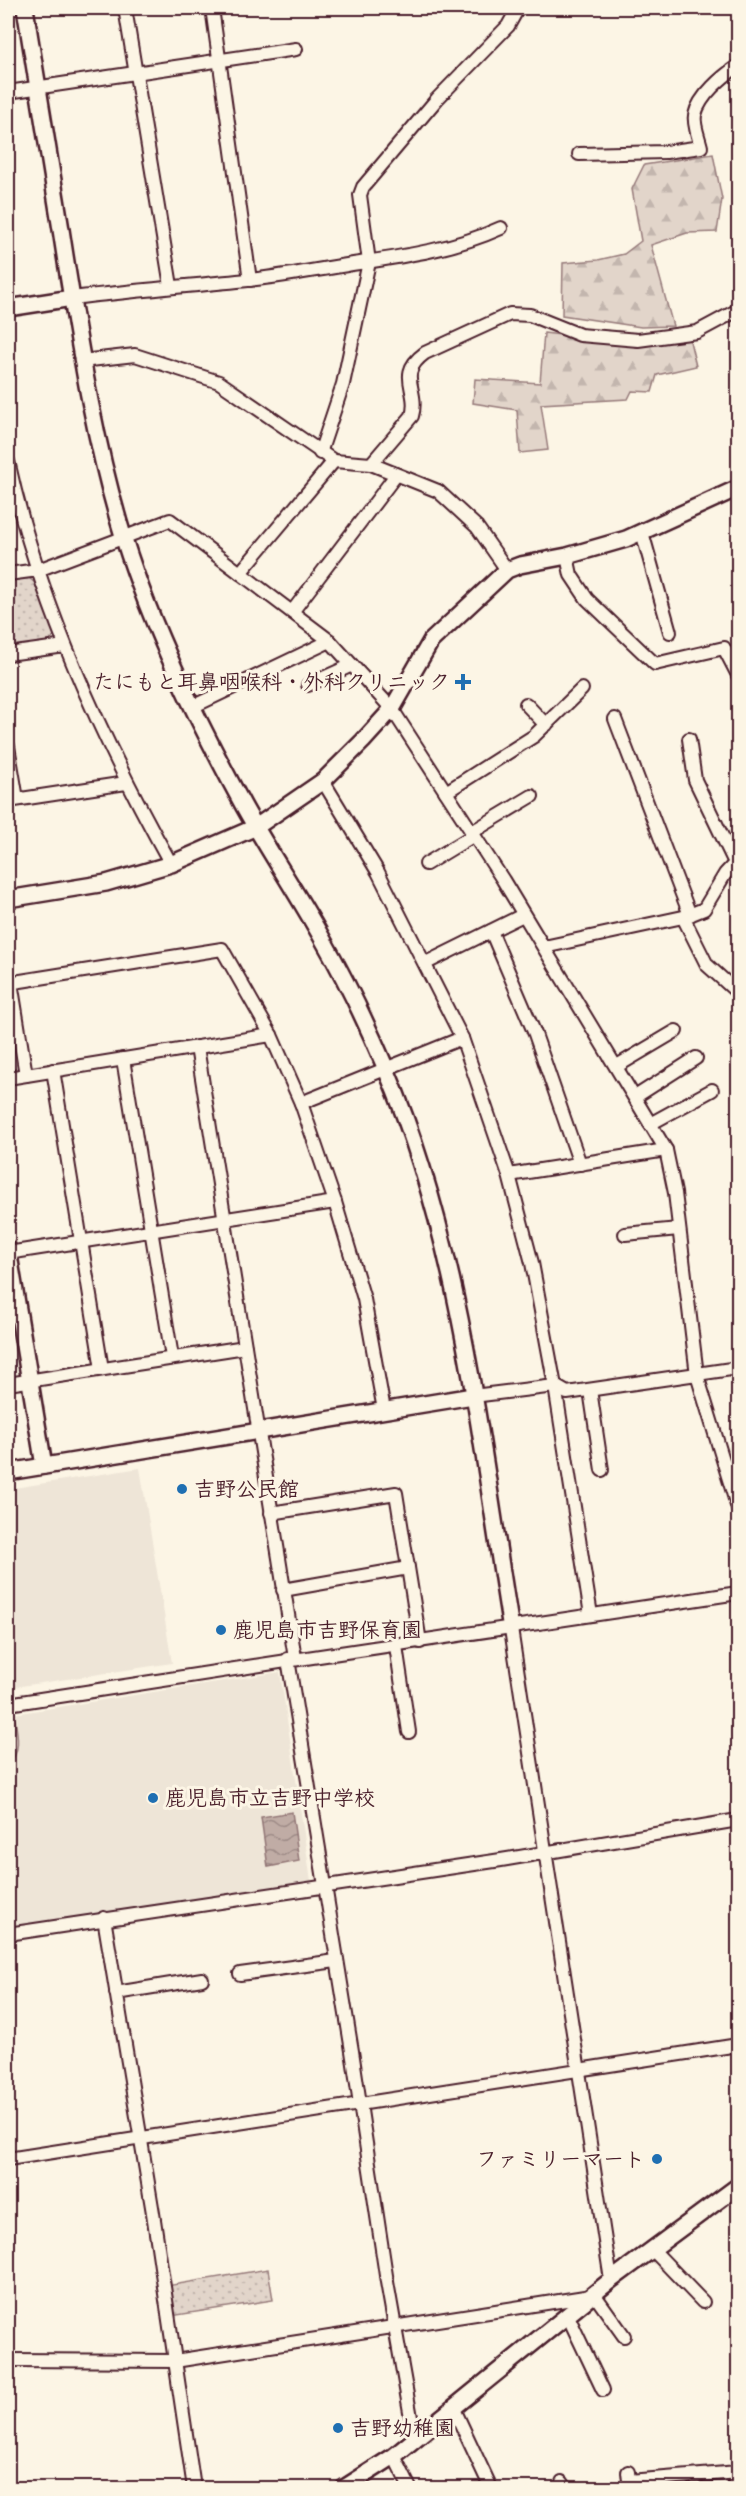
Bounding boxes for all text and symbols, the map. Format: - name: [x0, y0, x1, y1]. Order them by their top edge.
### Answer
- place label: たにもと耳鼻咽喉科・外科クリニック: [93, 668, 450, 697]
- marker: たにもと耳鼻咽喉科・外科クリニック: [454, 673, 472, 691]
- place label: 吉野公民館: [194, 1475, 299, 1504]
- marker: 吉野公民館: [175, 1482, 189, 1496]
- place label: 鹿児島市吉野保育園: [233, 1616, 422, 1645]
- marker: 鹿児島市吉野保育園: [214, 1623, 228, 1637]
- place label: 鹿児島市立吉野中学校: [165, 1784, 375, 1813]
- marker: 鹿児島市立吉野中学校: [146, 1791, 160, 1805]
- place label: ファミリーマート: [476, 2145, 645, 2174]
- marker: ファミリーマート: [650, 2152, 664, 2166]
- place label: 吉野幼稚園: [350, 2414, 455, 2443]
- marker: 吉野幼稚園: [331, 2421, 345, 2435]

